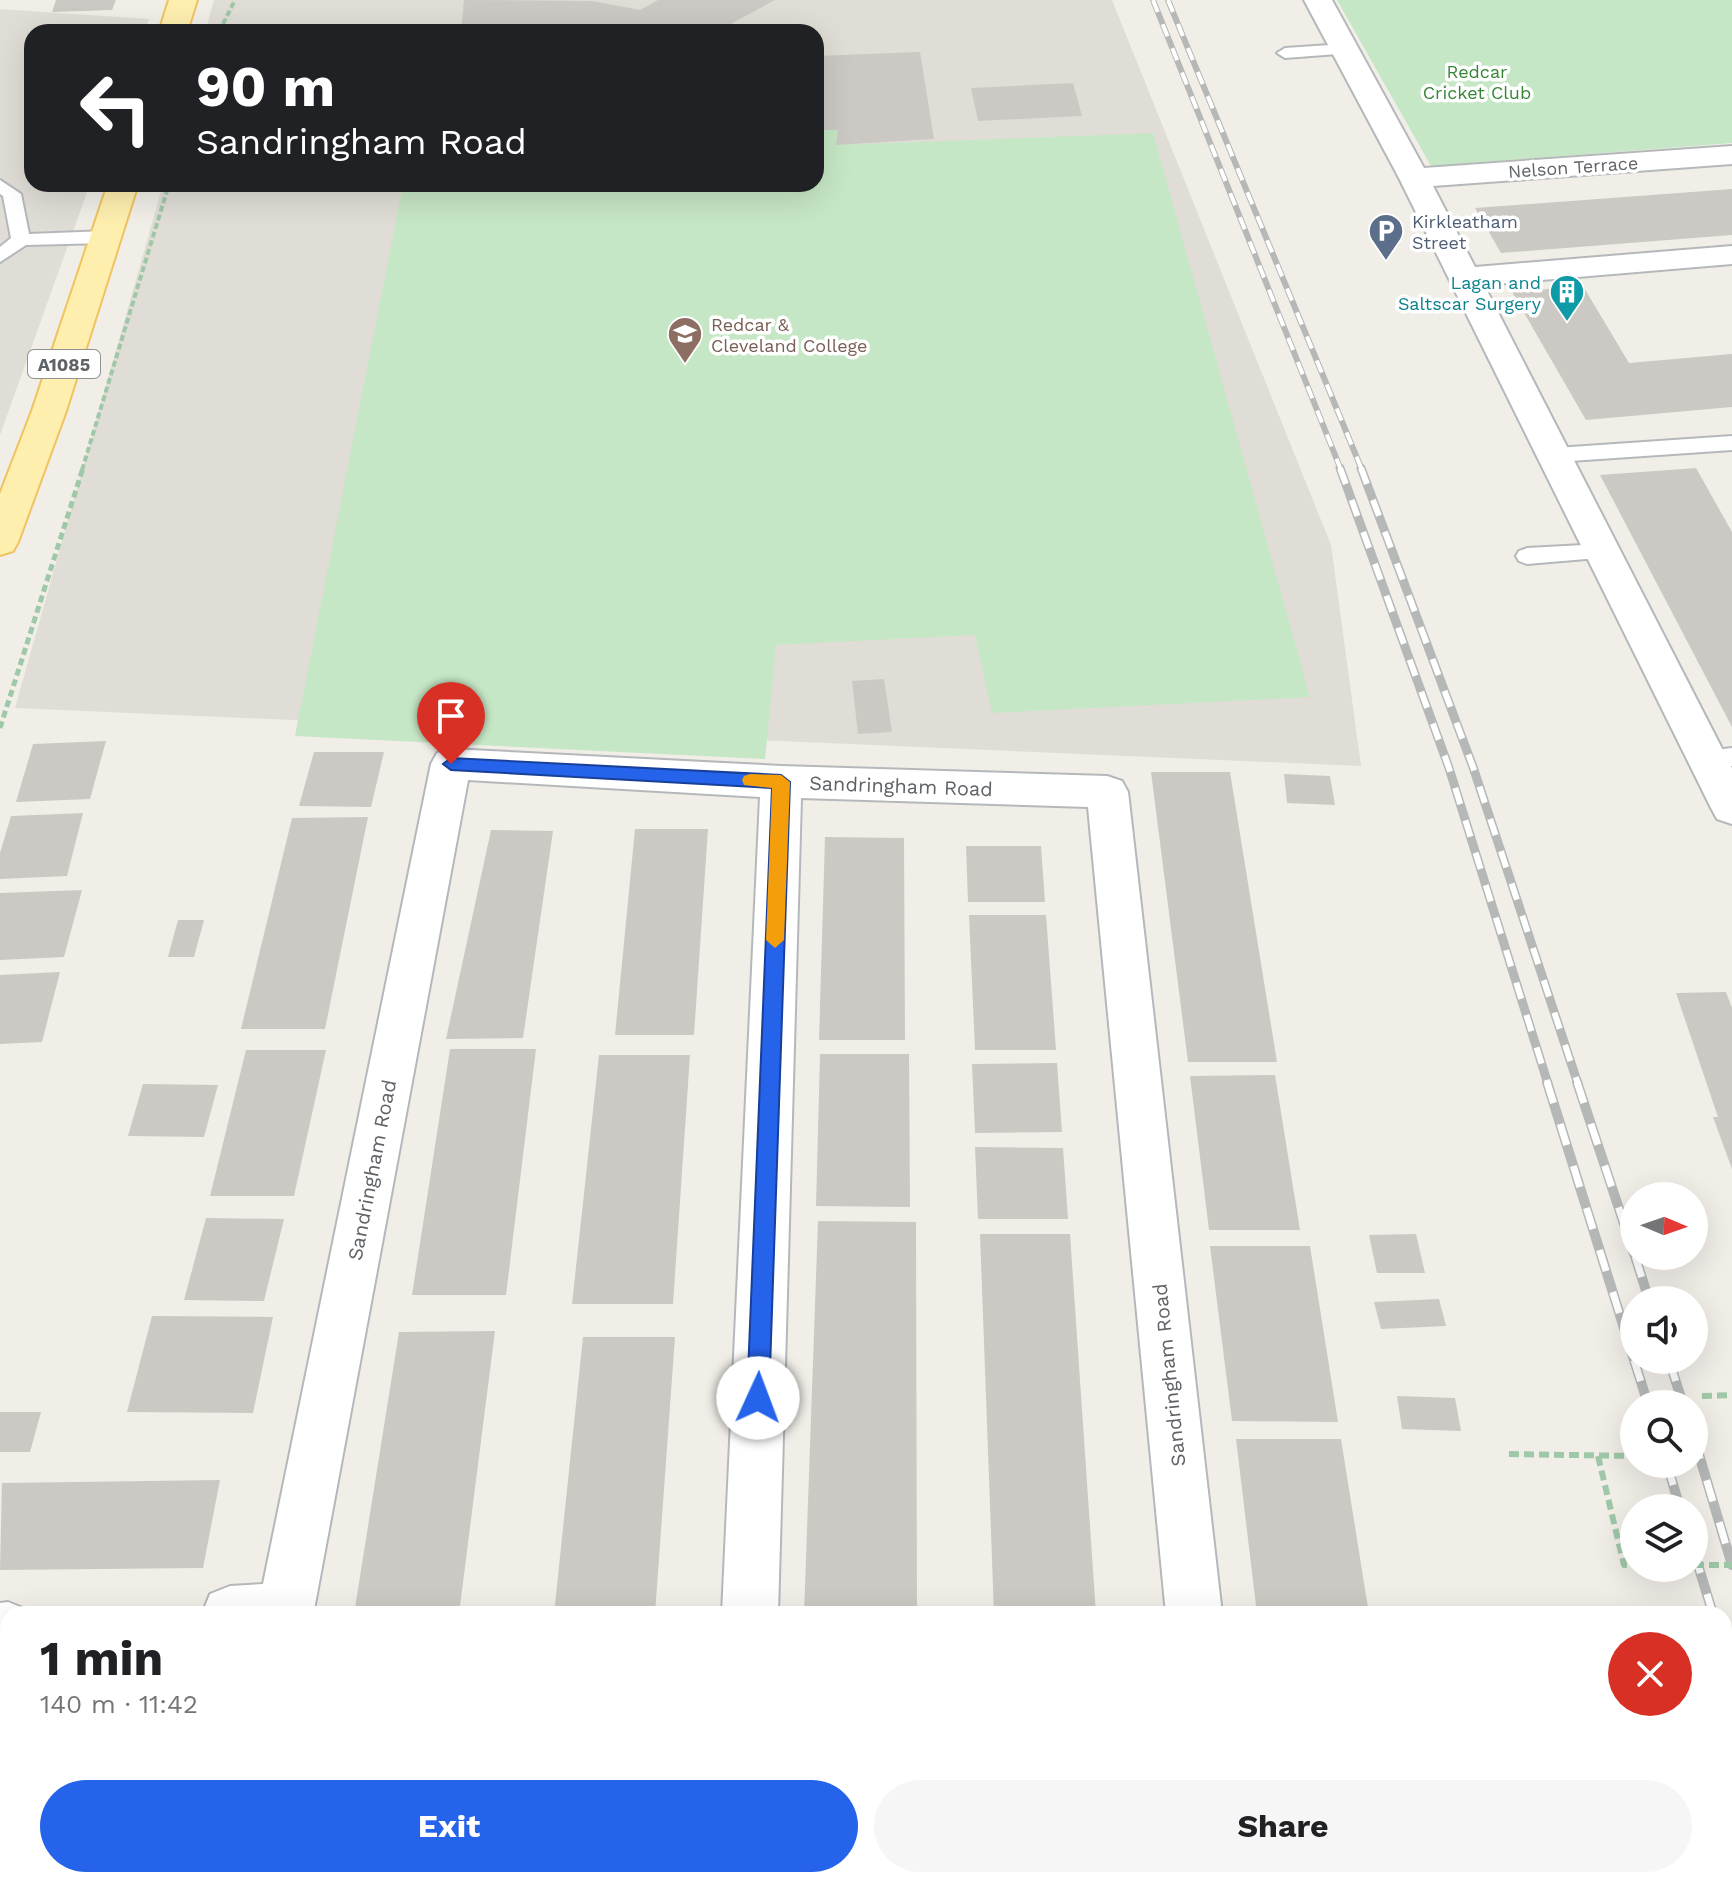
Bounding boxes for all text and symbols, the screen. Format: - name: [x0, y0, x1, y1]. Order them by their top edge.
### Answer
- text: 90 m: [196, 54, 335, 120]
- icon: left: [64, 56, 168, 160]
- park label: Redcar Cricket Club: [1423, 61, 1531, 103]
- text: Sandringham Road: [196, 121, 527, 163]
- street label: Nelson Terrace: [1507, 152, 1639, 182]
- place label: Kirkleatham Street: [1412, 211, 1518, 253]
- parking icon: Kirkleatham Street: [1367, 212, 1405, 262]
- place label: Lagan and Saltscar Surgery: [1398, 272, 1542, 314]
- building icon: Lagan and Saltscar Surgery: [1548, 273, 1586, 323]
- place label: Redcar & Cleveland College: [711, 314, 868, 356]
- school or university icon: Redcar & Cleveland College: [666, 315, 704, 365]
- road number: A1085: [28, 350, 100, 378]
- pin: [417, 682, 485, 764]
- icon: arrive: [429, 694, 473, 738]
- street label: Sandringham Road: [809, 771, 993, 801]
- street label: Sandringham Road: [343, 1078, 401, 1262]
- north arrow: [1620, 1182, 1708, 1270]
- map controls: [1620, 1182, 1708, 1582]
- street label: Sandringham Road: [1147, 1282, 1191, 1468]
- button: sound: [1620, 1286, 1708, 1374]
- position arrow: [716, 1356, 800, 1440]
- button: search: [1620, 1390, 1708, 1478]
- button: layers: [1620, 1494, 1708, 1582]
- text: 1 min: [40, 1630, 163, 1687]
- button: close: [1608, 1632, 1692, 1716]
- text: 140 m · 11:42: [40, 1689, 198, 1719]
- button: Exit: [40, 1780, 858, 1872]
- button: Share: [874, 1780, 1692, 1872]

